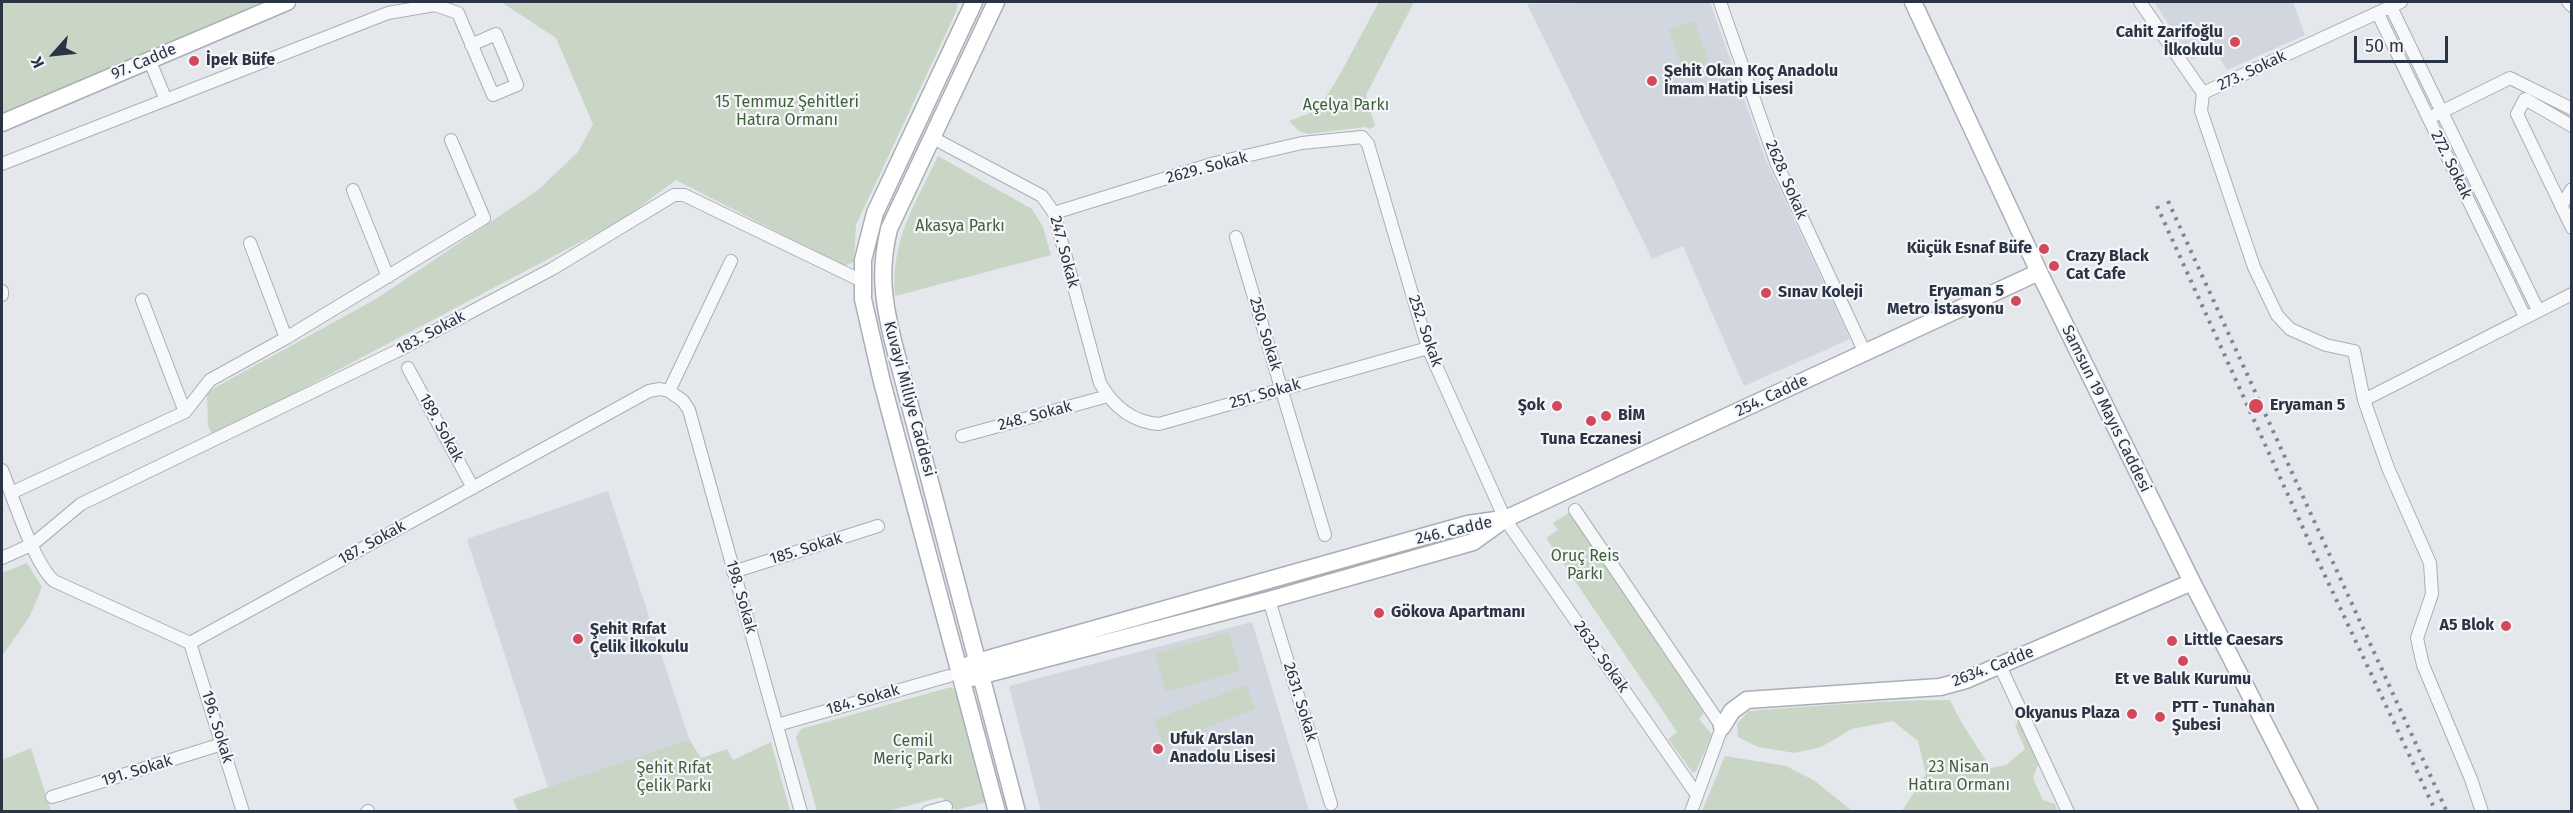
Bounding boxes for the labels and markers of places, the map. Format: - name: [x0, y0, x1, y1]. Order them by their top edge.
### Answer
- place label: Cahit Zarifoğlu İlkokulu: [2116, 23, 2223, 61]
- marker: Cahit Zarifoğlu İlkokulu: [2228, 35, 2242, 49]
- place label: İpek Büfe: [206, 51, 275, 71]
- marker: İpek Büfe: [187, 54, 201, 68]
- place label: Şehit Okan Koç Anadolu İmam Hatip Lisesi: [1664, 62, 1838, 100]
- marker: Şehit Okan Koç Anadolu İmam Hatip Lisesi: [1645, 74, 1659, 88]
- place label: Küçük Esnaf Büfe: [1907, 239, 2032, 259]
- marker: Küçük Esnaf Büfe: [2037, 242, 2051, 256]
- place label: Crazy Black Cat Cafe: [2066, 247, 2149, 285]
- marker: Crazy Black Cat Cafe: [2047, 259, 2061, 273]
- place label: Eryaman 5 Metro İstasyonu: [1887, 282, 2004, 320]
- place label: Sınav Koleji: [1778, 283, 1863, 303]
- marker: Sınav Koleji: [1759, 286, 1773, 300]
- marker: Eryaman 5 Metro İstasyonu: [2009, 294, 2023, 308]
- place label: Şok: [1518, 396, 1545, 416]
- place label: Eryaman 5: [2270, 396, 2345, 416]
- marker: Eryaman 5: [2247, 397, 2265, 415]
- marker: Şok: [1550, 399, 1564, 413]
- place label: BİM: [1618, 406, 1645, 426]
- marker: BİM: [1599, 409, 1613, 423]
- marker: Tuna Eczanesi: [1584, 414, 1598, 428]
- place label: Tuna Eczanesi: [1541, 430, 1641, 450]
- place label: Gökova Apartmanı: [1391, 603, 1525, 623]
- marker: Gökova Apartmanı: [1372, 606, 1386, 620]
- place label: A5 Blok: [2439, 616, 2494, 636]
- marker: A5 Blok: [2499, 619, 2513, 633]
- place label: Şehit Rıfat Çelik İlkokulu: [590, 620, 689, 658]
- place label: Little Caesars: [2184, 631, 2283, 651]
- marker: Şehit Rıfat Çelik İlkokulu: [571, 632, 585, 646]
- marker: Little Caesars: [2165, 634, 2179, 648]
- marker: Et ve Balık Kurumu: [2176, 654, 2190, 668]
- place label: Et ve Balık Kurumu: [2115, 670, 2251, 690]
- place label: PTT - Tunahan Şubesi: [2172, 698, 2275, 736]
- place label: Okyanus Plaza: [2015, 704, 2120, 724]
- marker: Okyanus Plaza: [2125, 707, 2139, 721]
- marker: PTT - Tunahan Şubesi: [2153, 710, 2167, 724]
- place label: Ufuk Arslan Anadolu Lisesi: [1170, 730, 1276, 768]
- marker: Ufuk Arslan Anadolu Lisesi: [1151, 742, 1165, 756]

